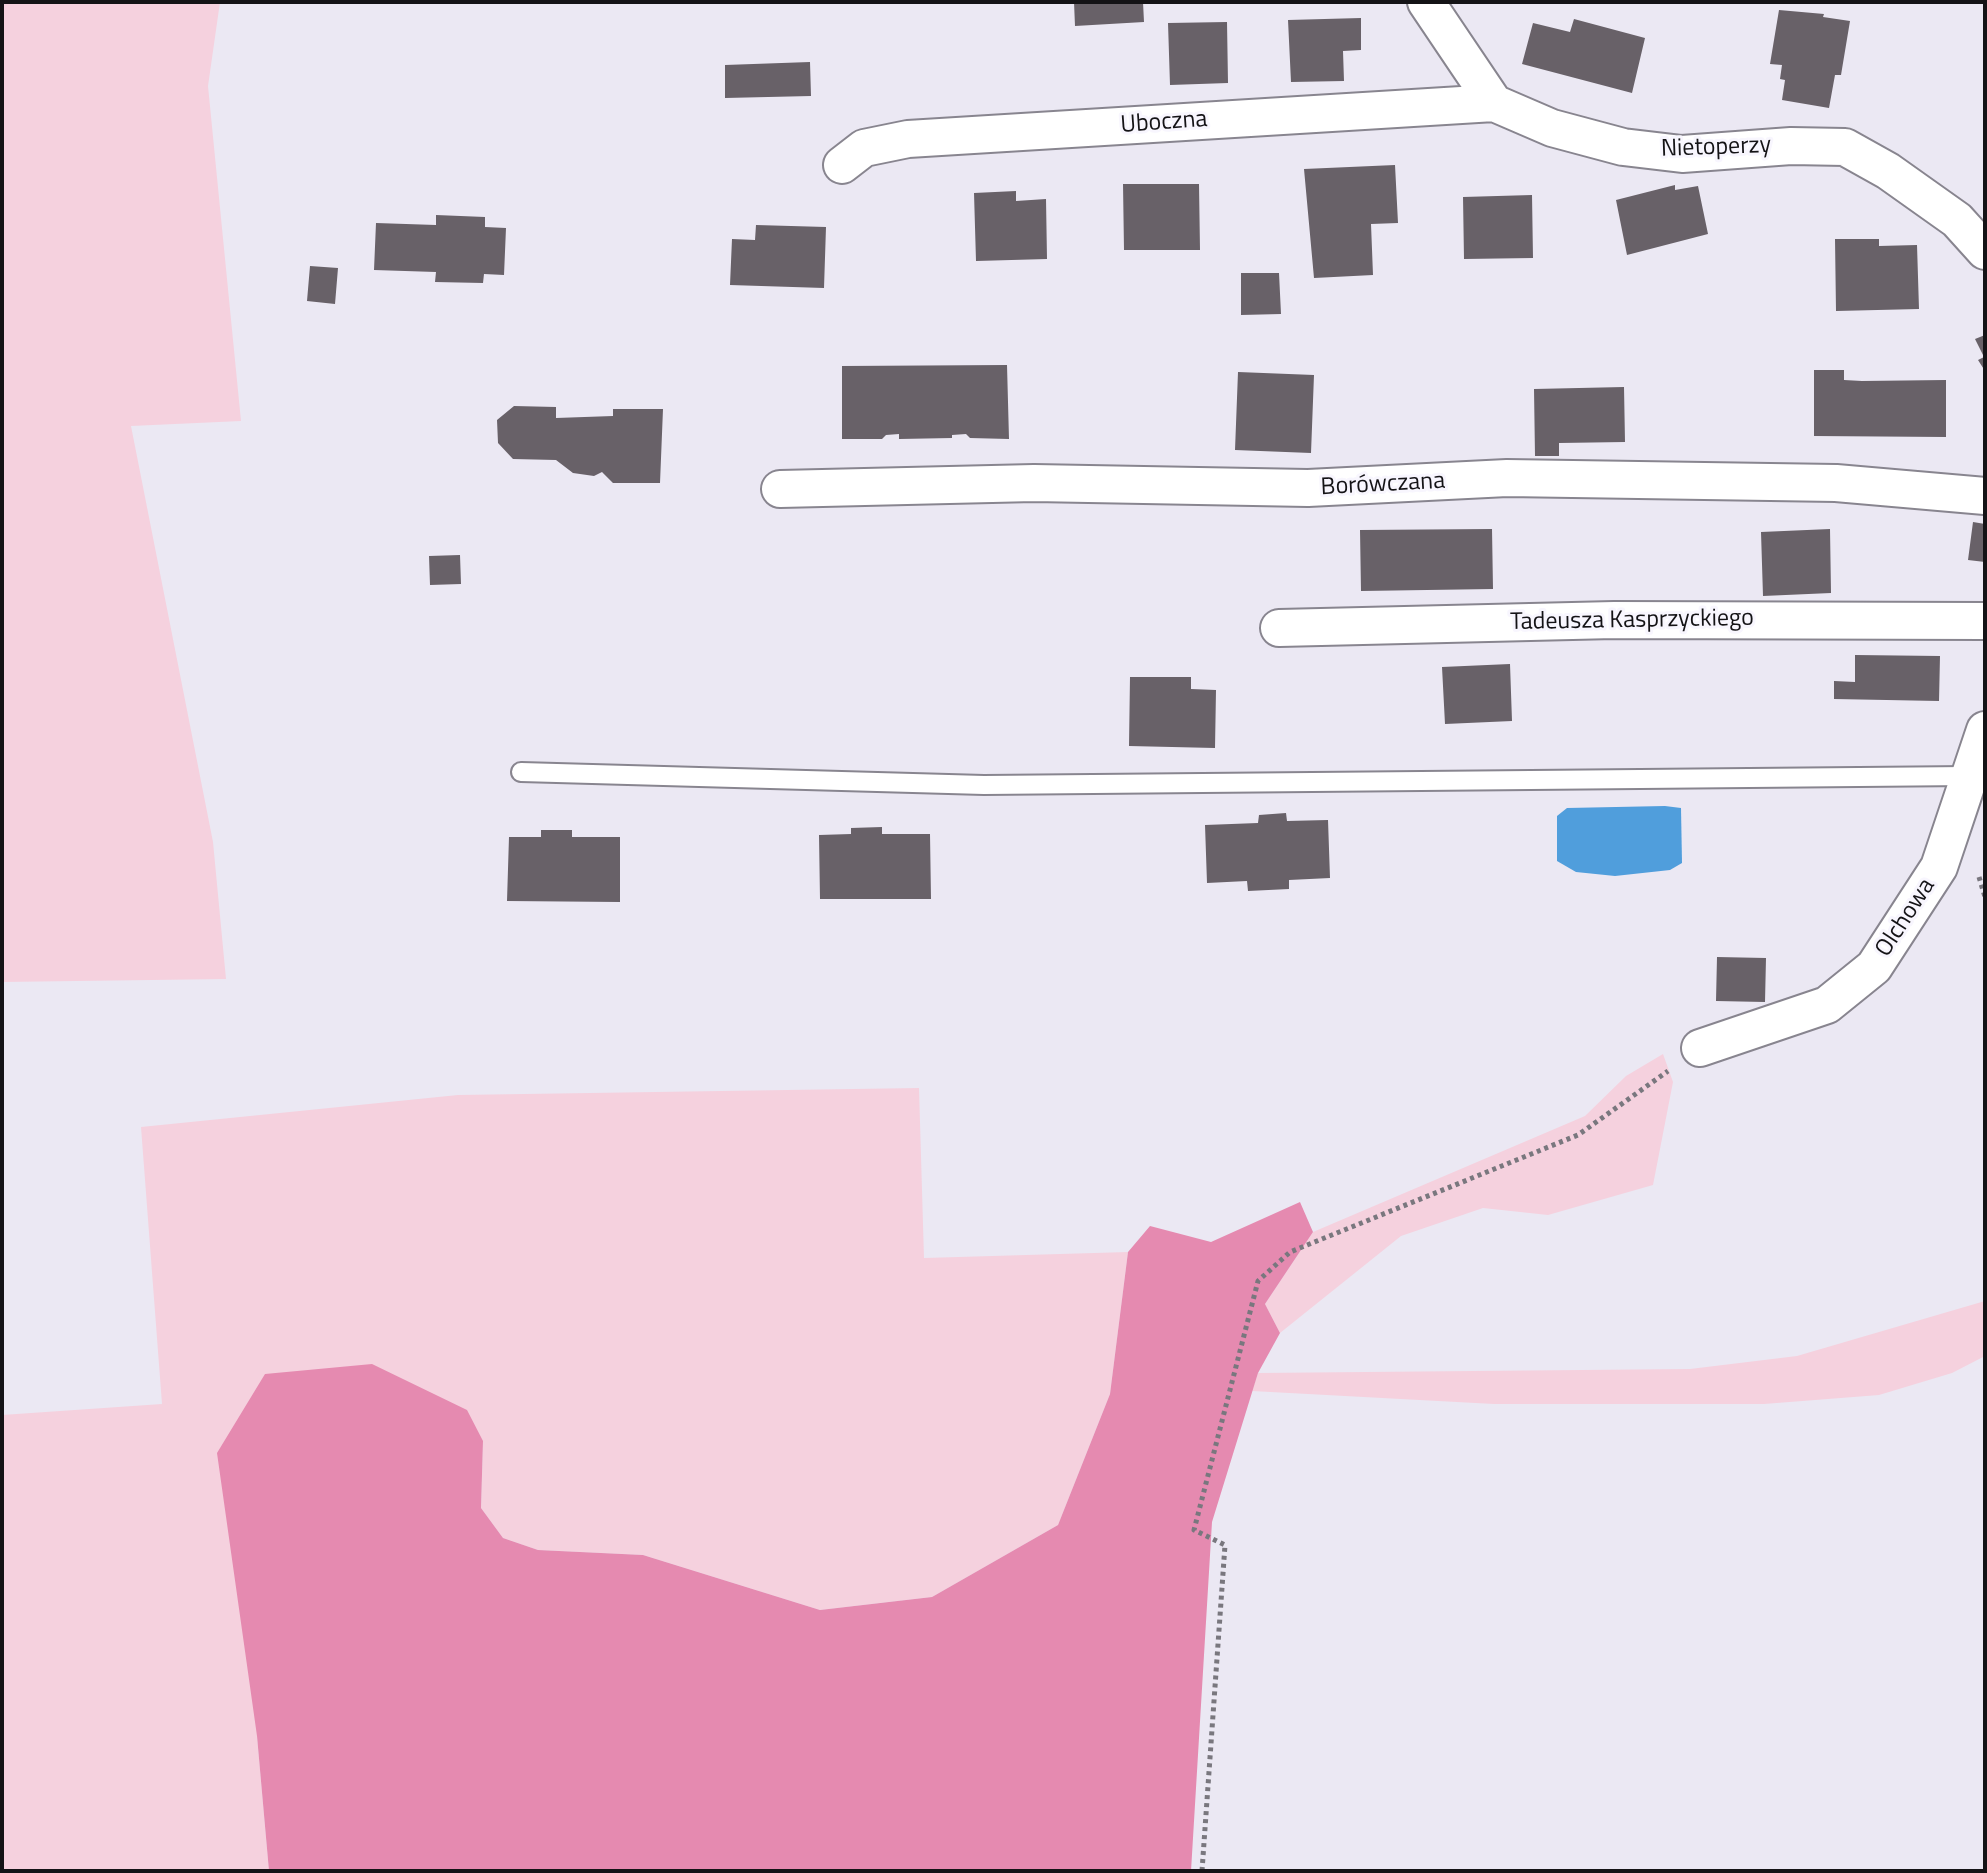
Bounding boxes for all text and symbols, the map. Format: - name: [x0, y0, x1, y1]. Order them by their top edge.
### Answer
- street label: Uboczna: [1120, 106, 1208, 140]
- street label: Nietoperzy: [1660, 132, 1772, 164]
- street label: Borówczana: [1320, 467, 1446, 503]
- street label: Tadeusza Kasprzyckiego: [1510, 604, 1754, 638]
- street label: Olchowa: [1870, 873, 1942, 963]

